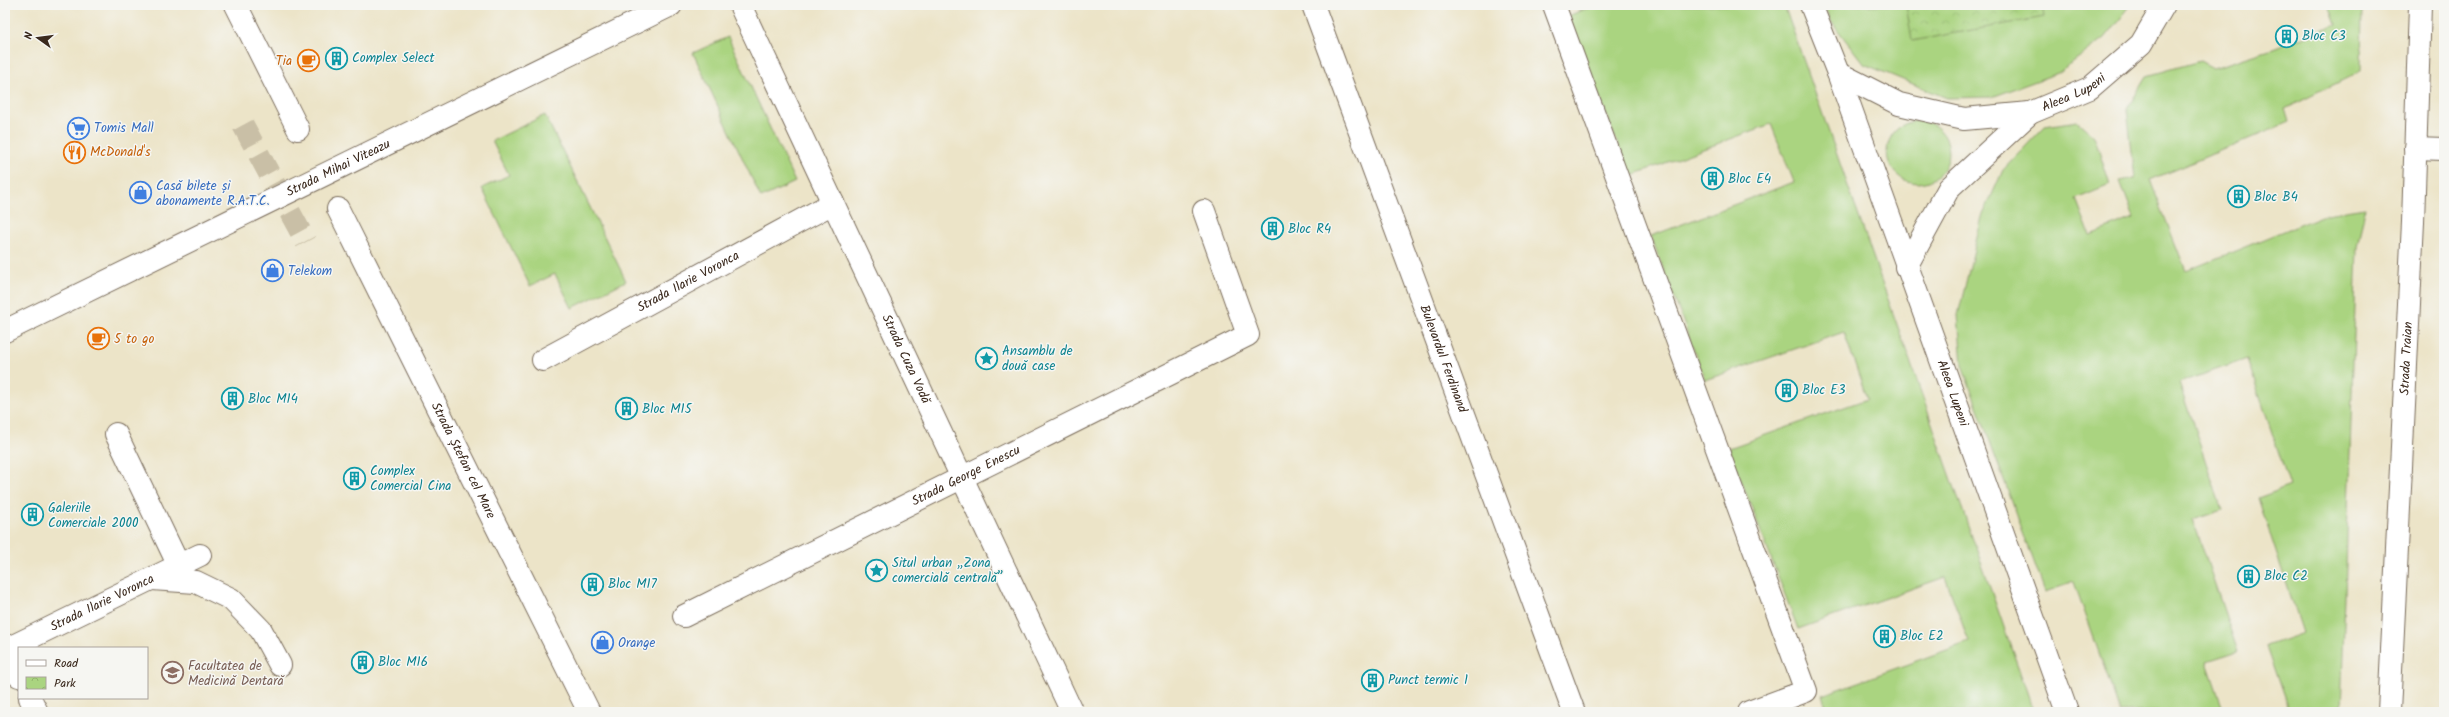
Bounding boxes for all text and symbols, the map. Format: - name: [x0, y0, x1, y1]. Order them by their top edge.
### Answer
- north arrow: [18, 18, 58, 58]
- building icon: Bloc C3: [2273, 23, 2299, 49]
- place label: Bloc C3: [2302, 26, 2346, 47]
- text: N: [20, 30, 39, 41]
- building icon: Complex Select: [323, 45, 349, 71]
- cafe icon: Tia: [295, 48, 321, 74]
- place label: Complex Select: [352, 48, 436, 69]
- place label: Tia: [276, 51, 292, 72]
- street label: Aleea Lupeni: [2039, 68, 2111, 117]
- supermarket icon: Tomis Mall: [66, 115, 92, 141]
- place label: Tomis Mall: [94, 118, 154, 139]
- street label: Strada Mihai Viteazu: [282, 133, 395, 202]
- restaurant icon: McDonald's: [61, 139, 87, 165]
- place label: McDonald's: [90, 142, 151, 163]
- building icon: Bloc E4: [1699, 166, 1725, 192]
- place label: Bloc E4: [1728, 169, 1771, 190]
- place label: Casă bilete și abonamente R.A.T.C.: [156, 176, 270, 212]
- shop icon: Casă bilete și abonamente R.A.T.C.: [128, 180, 154, 206]
- building icon: Bloc B4: [2225, 184, 2251, 210]
- place label: Bloc B4: [2254, 187, 2298, 208]
- building icon: Bloc R4: [1260, 216, 1286, 242]
- place label: Bloc R4: [1288, 219, 1331, 240]
- street label: Strada Ilarie Voronca: [633, 245, 743, 318]
- shop icon: Telekom: [259, 258, 285, 284]
- place label: Telekom: [288, 261, 332, 282]
- street label: Bulevardul Ferdinand: [1414, 302, 1473, 416]
- street label: Strada Cuza Vodă: [876, 311, 937, 409]
- street label: Strada Traian: [2394, 321, 2419, 396]
- cafe icon: 5 to go: [85, 326, 111, 352]
- place label: 5 to go: [114, 329, 155, 350]
- place label: Ansamblu de două case: [1002, 341, 1073, 377]
- place icon: Ansamblu de două case: [974, 345, 1000, 371]
- street label: Aleea Lupeni: [1931, 357, 1975, 430]
- building icon: Bloc E3: [1773, 377, 1799, 403]
- place label: Bloc E3: [1802, 380, 1845, 401]
- building icon: Bloc M14: [220, 386, 246, 412]
- place label: Bloc M14: [248, 389, 298, 410]
- building icon: Bloc M15: [614, 396, 640, 422]
- street label: Strada Ștefan cel Mare: [426, 399, 501, 522]
- place label: Bloc M15: [642, 399, 693, 420]
- street label: Strada George Enescu: [908, 439, 1025, 512]
- place label: Complex Comercial Cina: [370, 461, 451, 497]
- building icon: Complex Comercial Cina: [342, 465, 368, 491]
- place label: Galeriile Comerciale 2000: [48, 498, 139, 534]
- building icon: Galeriile Comerciale 2000: [19, 502, 45, 528]
- place label: Situl urban „Zona comercială centrală”: [892, 553, 1003, 589]
- place icon: Situl urban „Zona comercială centrală”: [864, 557, 890, 583]
- building icon: Bloc C2: [2235, 563, 2261, 589]
- place label: Bloc C2: [2264, 566, 2308, 587]
- street label: Strada Ilarie Voronca: [46, 568, 158, 637]
- building icon: Bloc M17: [580, 571, 606, 597]
- place label: Bloc M17: [608, 574, 658, 595]
- building icon: Bloc E2: [1871, 623, 1897, 649]
- place label: Bloc E2: [1900, 626, 1944, 647]
- shop icon: Orange: [590, 630, 616, 656]
- place label: Orange: [618, 633, 655, 654]
- legend: [18, 647, 148, 699]
- building icon: Bloc M16: [349, 649, 375, 675]
- place label: Bloc M16: [378, 652, 428, 673]
- text: Road: [54, 654, 79, 673]
- place label: Facultatea de Medicină Dentară: [188, 656, 285, 692]
- school or university icon: Facultatea de Medicină Dentară: [160, 660, 186, 686]
- building icon: Punct termic 1: [1360, 667, 1386, 693]
- place label: Punct termic 1: [1388, 670, 1468, 691]
- text: Park: [54, 674, 76, 693]

